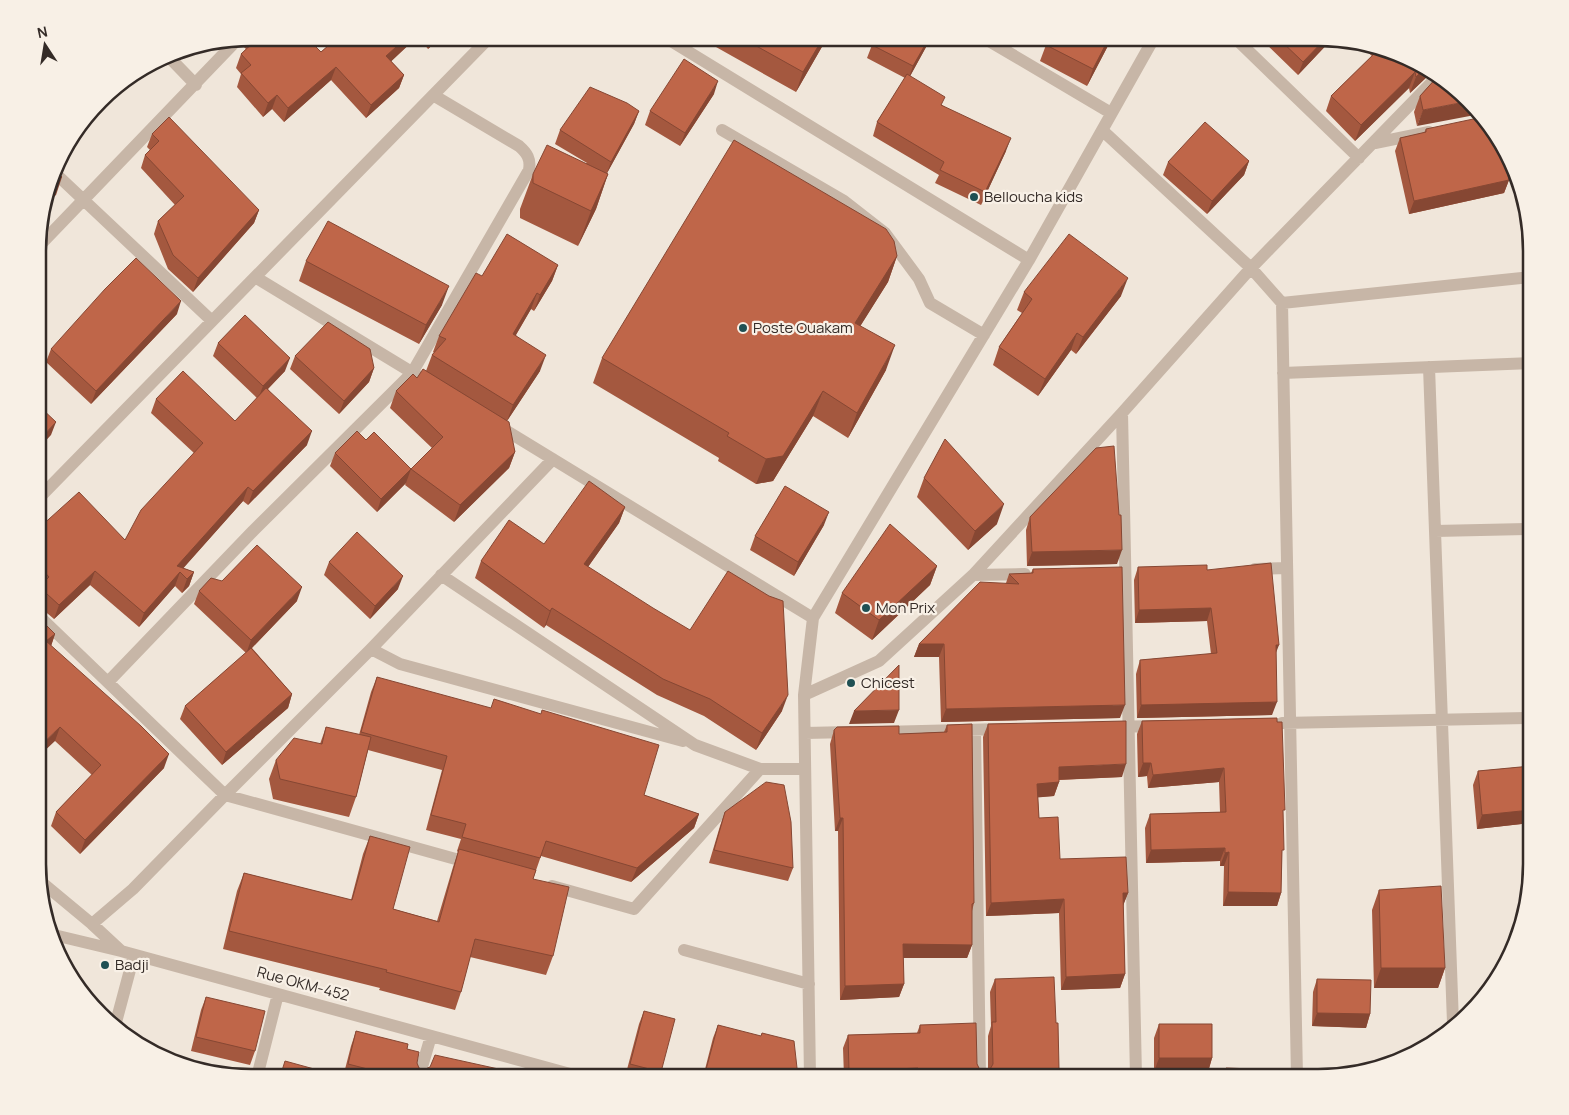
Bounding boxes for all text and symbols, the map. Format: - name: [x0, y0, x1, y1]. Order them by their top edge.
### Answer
- north arrow: [20, 20, 70, 70]
- text: N: [35, 21, 49, 42]
- place label: Belloucha kids: [984, 186, 1083, 207]
- marker: Belloucha kids: [968, 191, 980, 203]
- place label: Poste Ouakam: [753, 317, 853, 338]
- marker: Poste Ouakam: [737, 322, 749, 334]
- place label: Mon Prix: [876, 597, 935, 618]
- marker: Mon Prix: [860, 602, 872, 614]
- place label: Chicest: [861, 672, 915, 693]
- marker: Chicest: [845, 677, 857, 689]
- place label: Badji: [115, 954, 149, 975]
- marker: Badji: [99, 959, 111, 971]
- street label: Rue OKM-452: [255, 961, 352, 1006]

